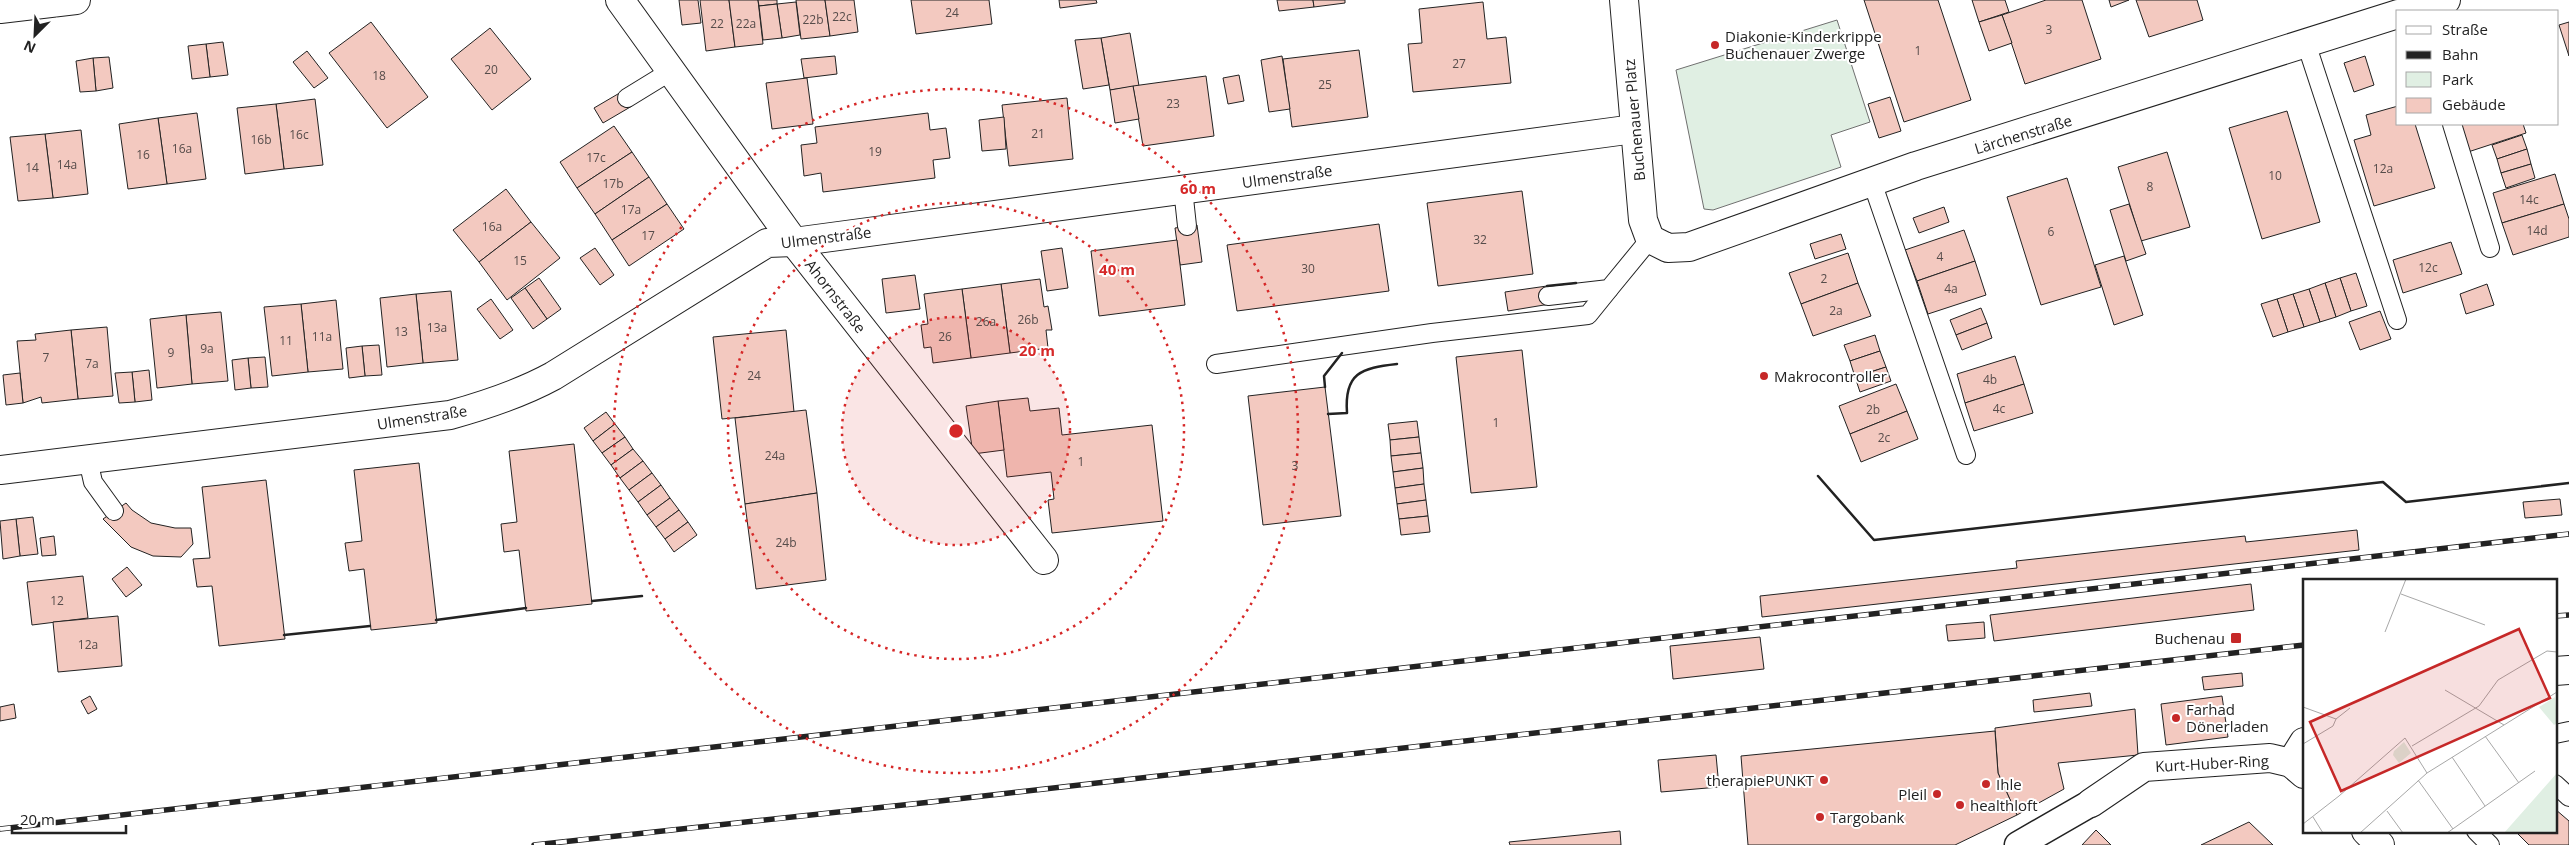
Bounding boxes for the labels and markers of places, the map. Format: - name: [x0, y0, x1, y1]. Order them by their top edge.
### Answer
- place label: Diakonie-Kinderkrippe Buchenauer Zwerge: [1725, 26, 1882, 63]
- marker: Diakonie-Kinderkrippe Buchenauer Zwerge: [1709, 39, 1721, 51]
- place label: Makrocontroller: [1774, 366, 1887, 386]
- marker: Makrocontroller: [1758, 370, 1770, 382]
- centre of rings: [947, 422, 965, 440]
- place label: Buchenau: [2155, 628, 2225, 648]
- marker: Buchenau: [2229, 631, 2243, 645]
- place label: Farhad Dönerladen: [2186, 699, 2269, 736]
- marker: Farhad Dönerladen: [2170, 712, 2182, 724]
- place label: therapiePUNKT: [1706, 770, 1815, 790]
- marker: therapiePUNKT: [1818, 774, 1830, 786]
- place label: Ihle: [1996, 774, 2022, 794]
- marker: Ihle: [1980, 778, 1992, 790]
- place label: Pleil: [1898, 784, 1927, 804]
- marker: Pleil: [1931, 788, 1943, 800]
- place label: healthloft: [1970, 795, 2038, 815]
- marker: healthloft: [1954, 799, 1966, 811]
- place label: Targobank: [1830, 807, 1905, 827]
- marker: Targobank: [1814, 811, 1826, 823]

